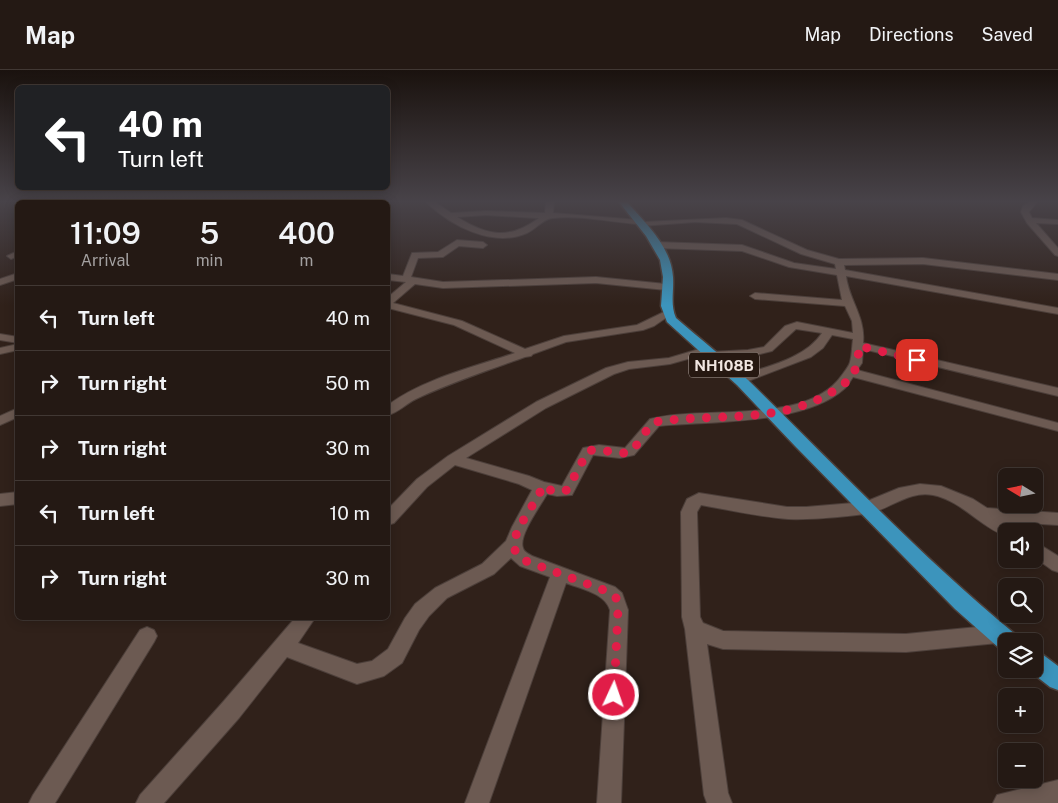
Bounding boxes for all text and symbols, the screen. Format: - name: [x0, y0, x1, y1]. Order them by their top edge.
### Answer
- text: Map: [25, 21, 75, 49]
- text: Map: [804, 24, 841, 45]
- text: Directions: [869, 24, 954, 45]
- text: Saved: [982, 24, 1033, 45]
- text: 40 m: [118, 104, 203, 145]
- icon: left: [35, 105, 100, 170]
- text: Turn left: [118, 146, 204, 172]
- text: 11:09: [70, 215, 141, 251]
- text: 5: [199, 215, 219, 251]
- text: 400: [278, 215, 335, 251]
- text: Arrival: [81, 251, 130, 270]
- text: min: [196, 251, 223, 270]
- text: m: [300, 251, 313, 270]
- icon: left: [35, 304, 63, 332]
- text: Turn left: [78, 307, 155, 329]
- text: 40 m: [325, 307, 370, 329]
- pin: [896, 339, 938, 381]
- icon: arrive: [903, 346, 931, 374]
- road number: NH108B: [689, 352, 759, 378]
- icon: right: [35, 369, 63, 397]
- text: Turn right: [78, 372, 167, 394]
- text: 50 m: [325, 372, 370, 394]
- icon: right: [35, 434, 63, 462]
- text: Turn right: [78, 437, 167, 459]
- text: 30 m: [325, 437, 370, 459]
- north arrow: [998, 468, 1042, 512]
- map controls: [998, 468, 1043, 788]
- icon: left: [35, 499, 63, 527]
- text: Turn left: [78, 502, 155, 524]
- text: 10 m: [330, 502, 370, 524]
- button: sound: [998, 523, 1043, 568]
- icon: right: [35, 564, 63, 592]
- text: Turn right: [78, 567, 167, 589]
- text: 30 m: [325, 567, 370, 589]
- button: search: [998, 578, 1043, 623]
- button: layers: [998, 633, 1043, 678]
- position arrow: [587, 668, 639, 720]
- button: +: [998, 688, 1043, 733]
- button: −: [998, 743, 1043, 788]

